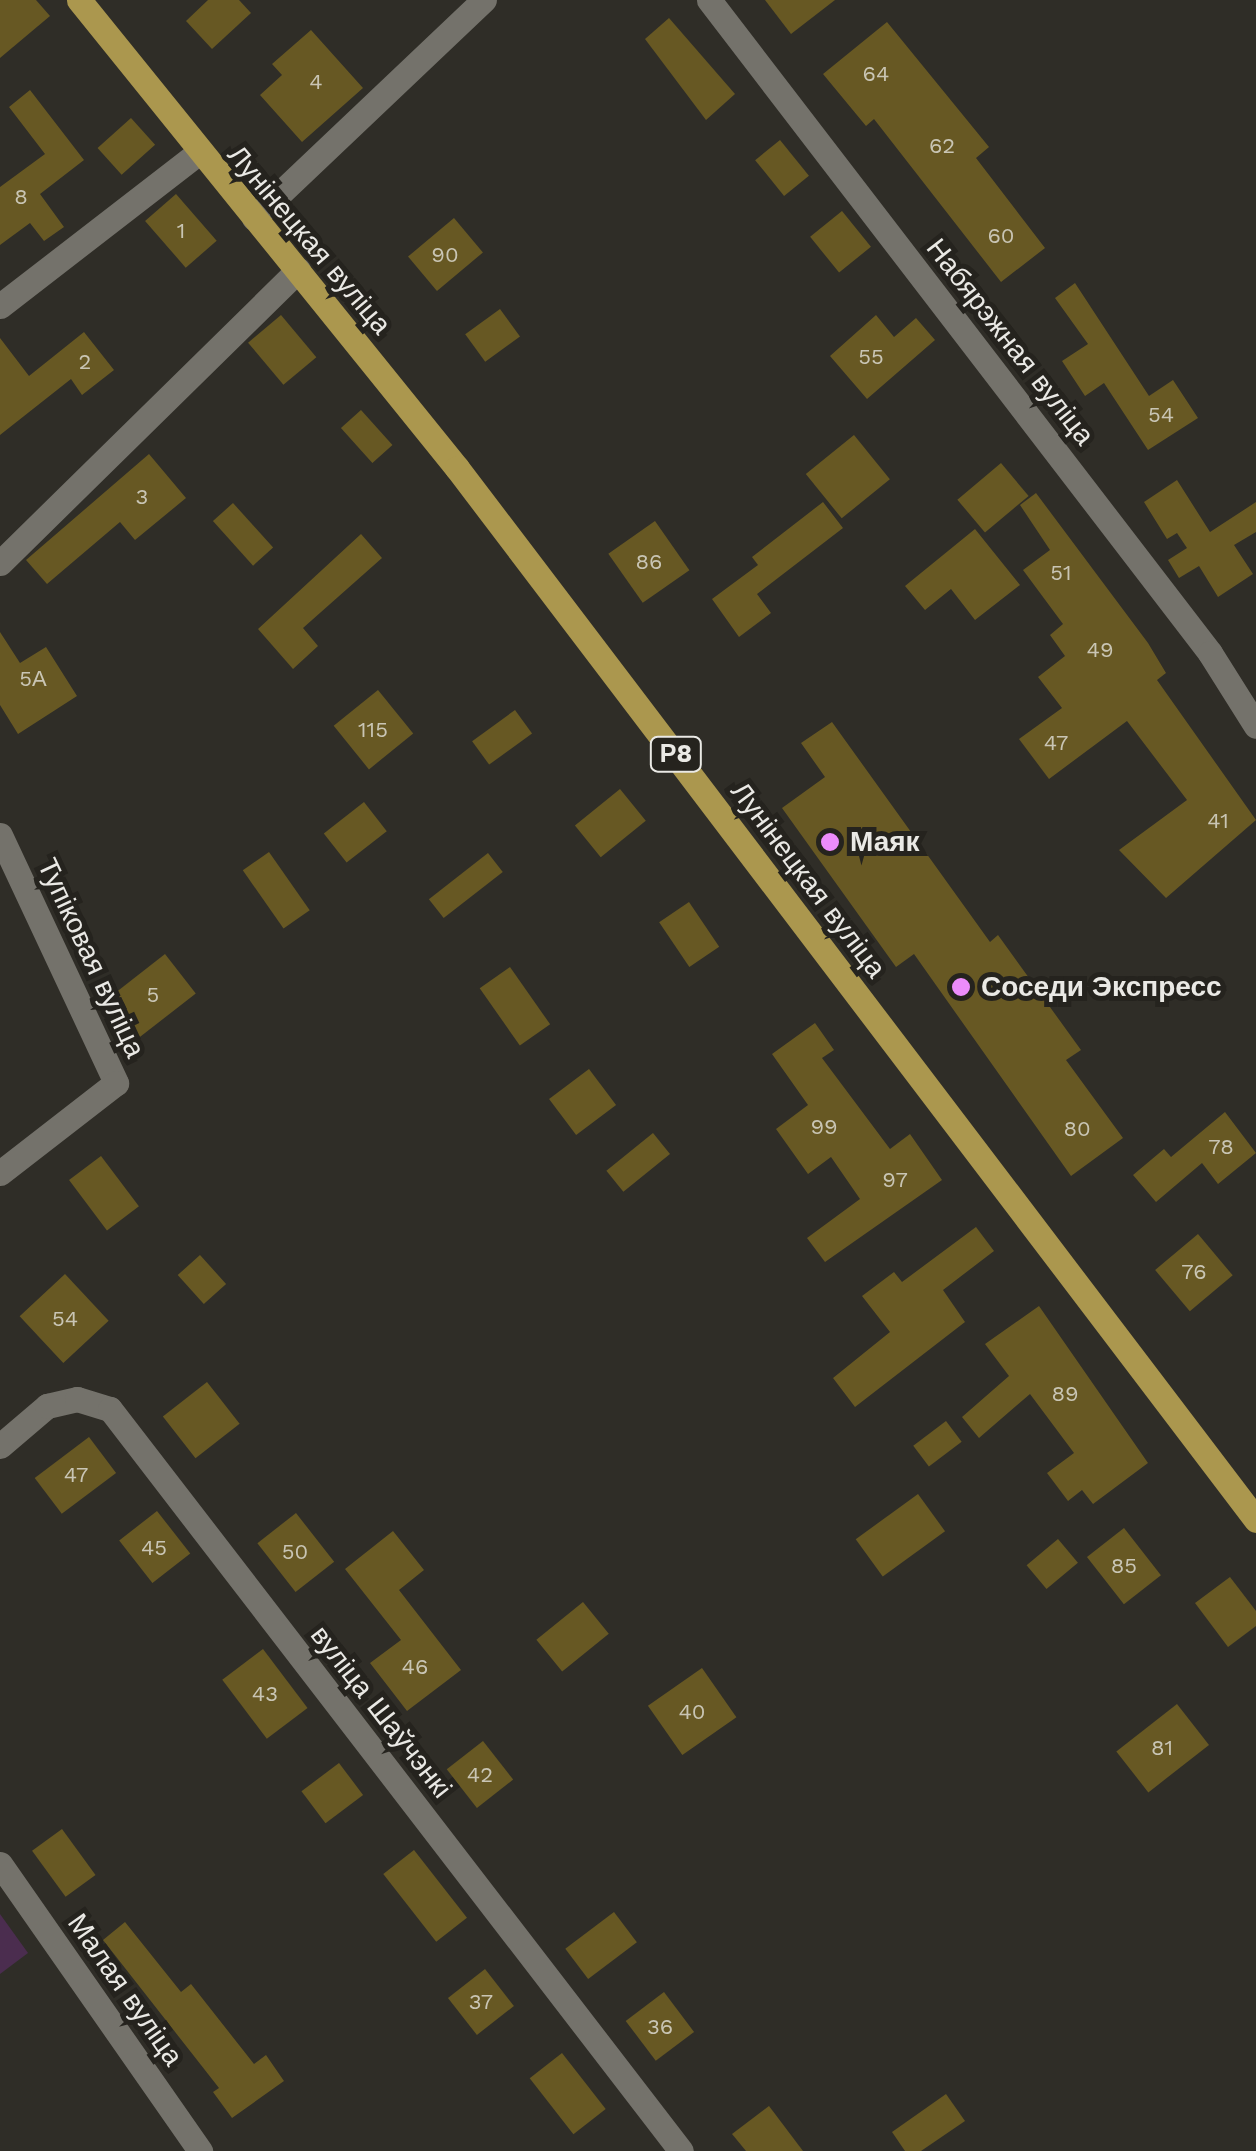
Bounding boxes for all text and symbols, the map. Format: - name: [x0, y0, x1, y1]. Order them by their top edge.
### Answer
- house number: 64: [863, 61, 889, 87]
- house number: 4: [309, 69, 323, 95]
- house number: 62: [929, 133, 955, 159]
- street label: Лунінецкая вуліца: [220, 139, 398, 341]
- house number: 8: [14, 184, 28, 210]
- house number: 1: [177, 218, 185, 244]
- house number: 60: [987, 223, 1015, 249]
- street label: Набярэжная вуліца: [919, 232, 1101, 452]
- house number: 90: [431, 242, 459, 268]
- house number: 55: [858, 344, 884, 370]
- house number: 2: [79, 349, 91, 375]
- house number: 54: [1148, 402, 1174, 428]
- house number: 3: [136, 484, 148, 510]
- house number: 86: [636, 549, 662, 575]
- house number: 51: [1050, 560, 1072, 586]
- house number: 49: [1086, 637, 1114, 663]
- house number: 5А: [19, 666, 47, 692]
- house number: 115: [358, 717, 388, 743]
- house number: 47: [1044, 730, 1068, 756]
- road number: Р8: [648, 734, 704, 774]
- street label: Лунінецкая вуліца: [723, 775, 893, 985]
- house number: 41: [1207, 808, 1229, 834]
- place label: Маяк: [850, 825, 920, 859]
- marker: Маяк: [819, 831, 841, 853]
- street label: Тупіковая вуліца: [30, 853, 152, 1063]
- place label: Соседи Экспресс: [981, 970, 1222, 1004]
- marker: Соседи Экспресс: [950, 976, 972, 998]
- house number: 5: [147, 982, 159, 1008]
- house number: 99: [810, 1114, 838, 1140]
- house number: 80: [1063, 1116, 1091, 1142]
- house number: 78: [1208, 1134, 1234, 1160]
- house number: 97: [882, 1167, 908, 1193]
- house number: 76: [1181, 1259, 1207, 1285]
- house number: 54: [52, 1306, 78, 1332]
- house number: 89: [1051, 1381, 1079, 1407]
- house number: 47: [64, 1462, 88, 1488]
- house number: 45: [141, 1535, 167, 1561]
- house number: 50: [282, 1539, 308, 1565]
- house number: 85: [1111, 1553, 1137, 1579]
- street label: вуліца Шаўчэнкі: [303, 1619, 459, 1805]
- house number: 46: [402, 1654, 428, 1680]
- house number: 43: [252, 1681, 278, 1707]
- house number: 40: [678, 1699, 706, 1725]
- house number: 81: [1151, 1735, 1173, 1761]
- house number: 42: [467, 1762, 493, 1788]
- street label: Малая вуліца: [60, 1908, 190, 2072]
- house number: 37: [469, 1989, 493, 2015]
- house number: 36: [647, 2014, 673, 2040]

